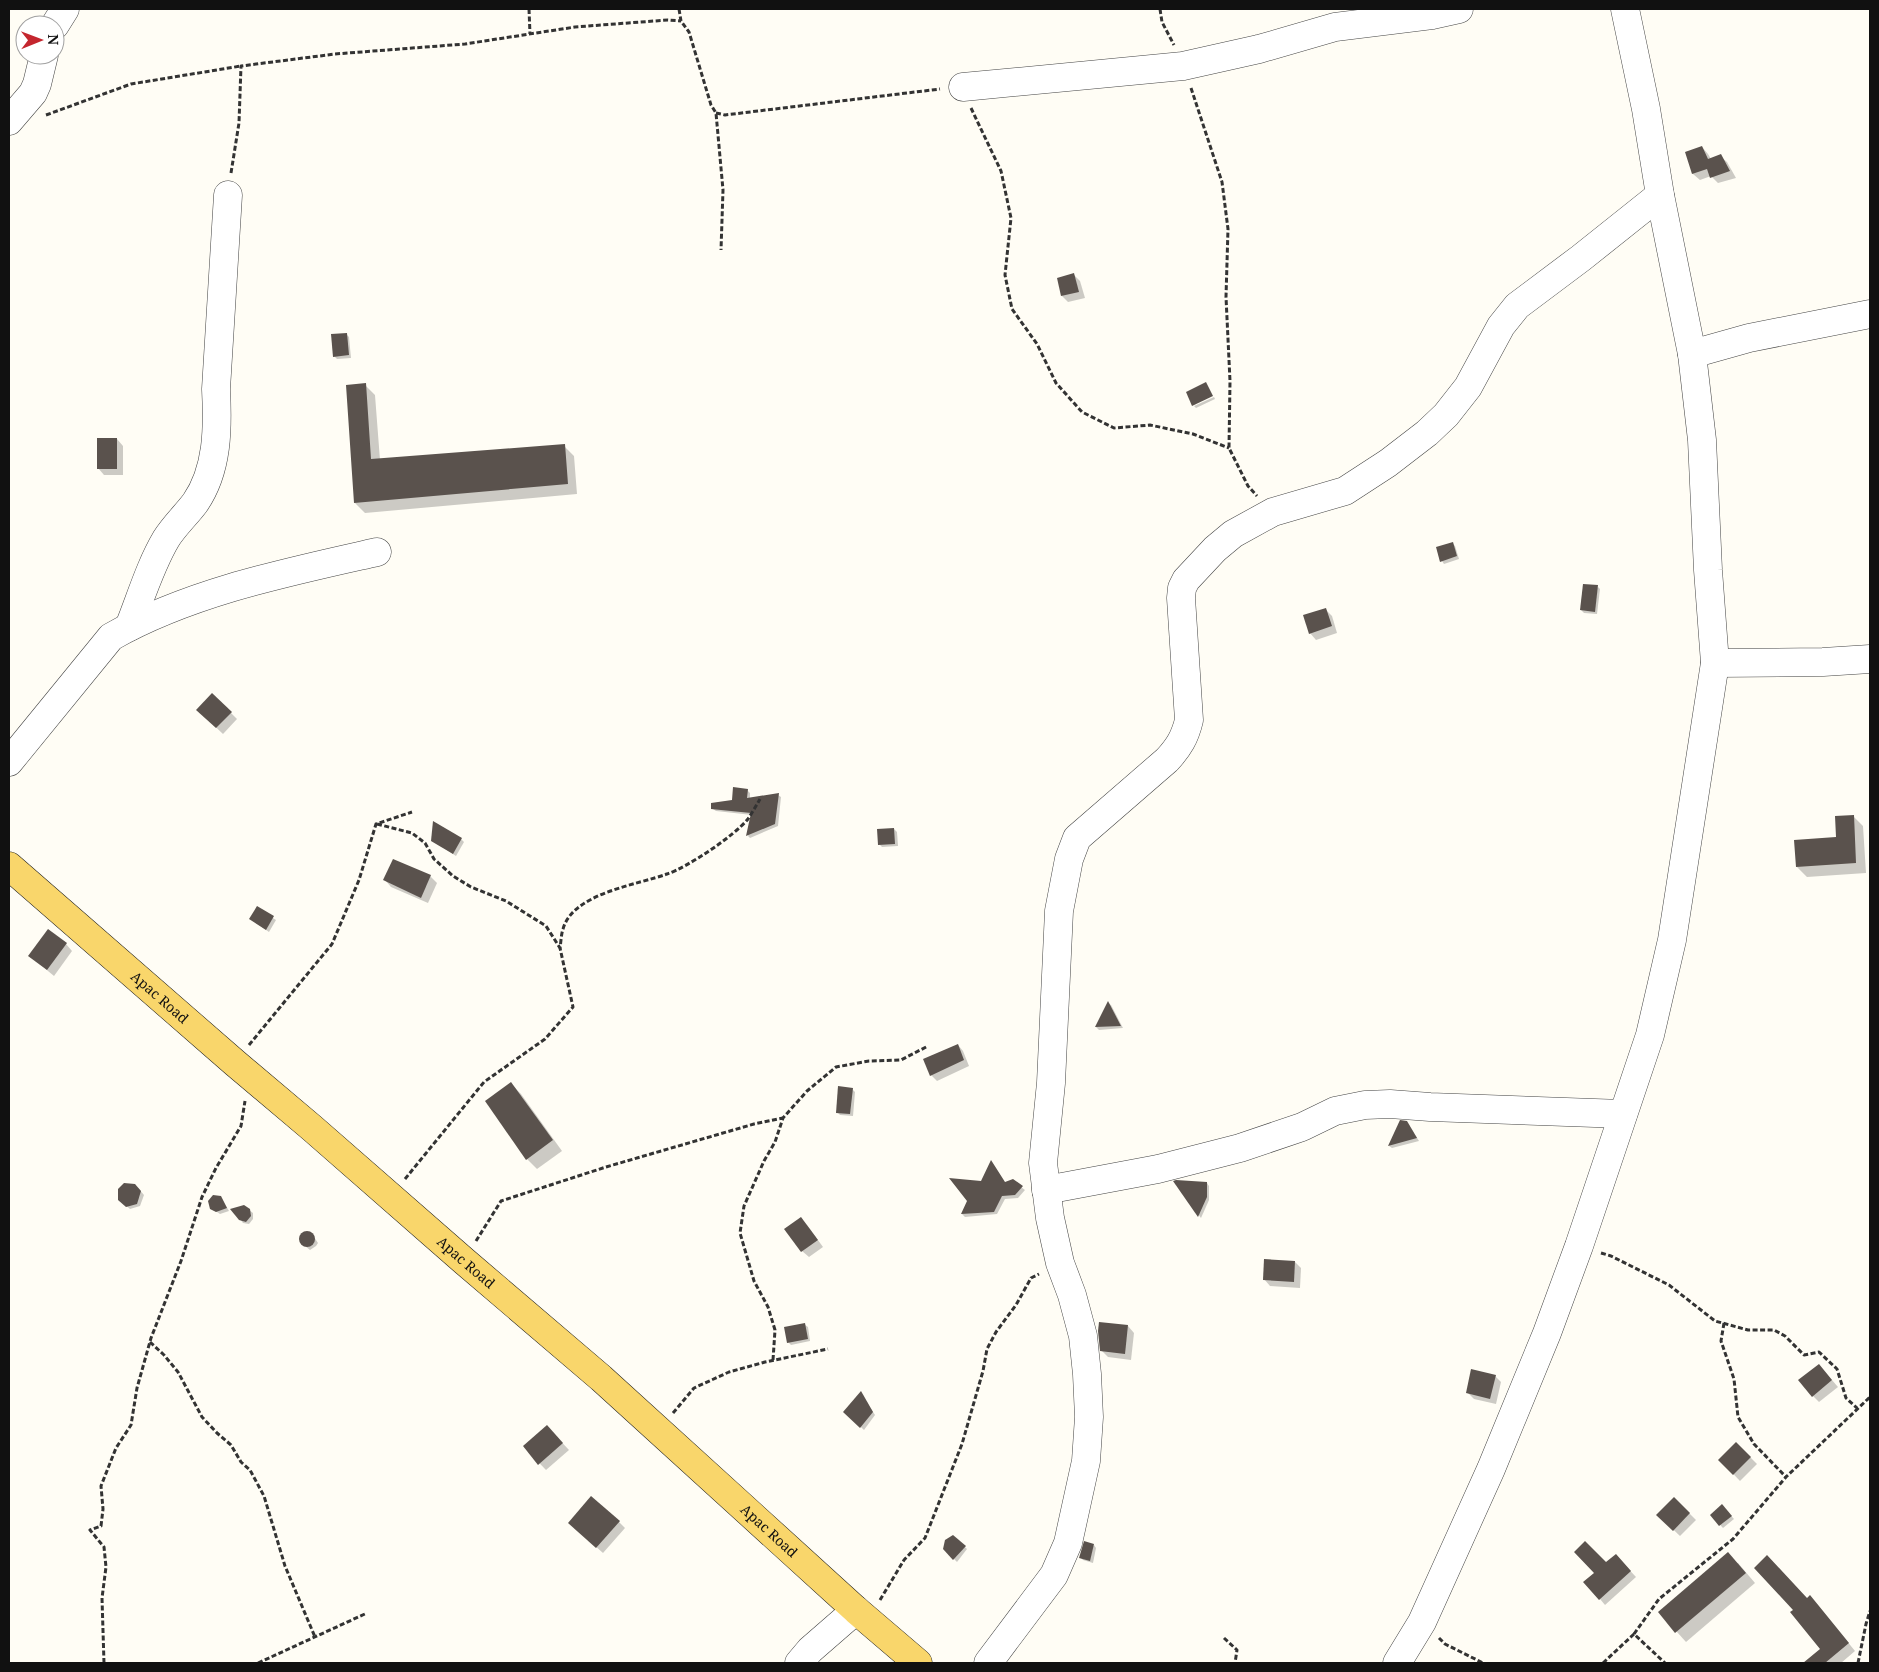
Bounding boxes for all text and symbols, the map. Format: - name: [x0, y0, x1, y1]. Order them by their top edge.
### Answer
- north arrow: [15, 15, 65, 65]
- text: N: [44, 34, 63, 45]
- street label: Apac Road: [127, 967, 193, 1028]
- street label: Apac Road: [433, 1232, 500, 1293]
- street label: Apac Road: [737, 1500, 802, 1562]

